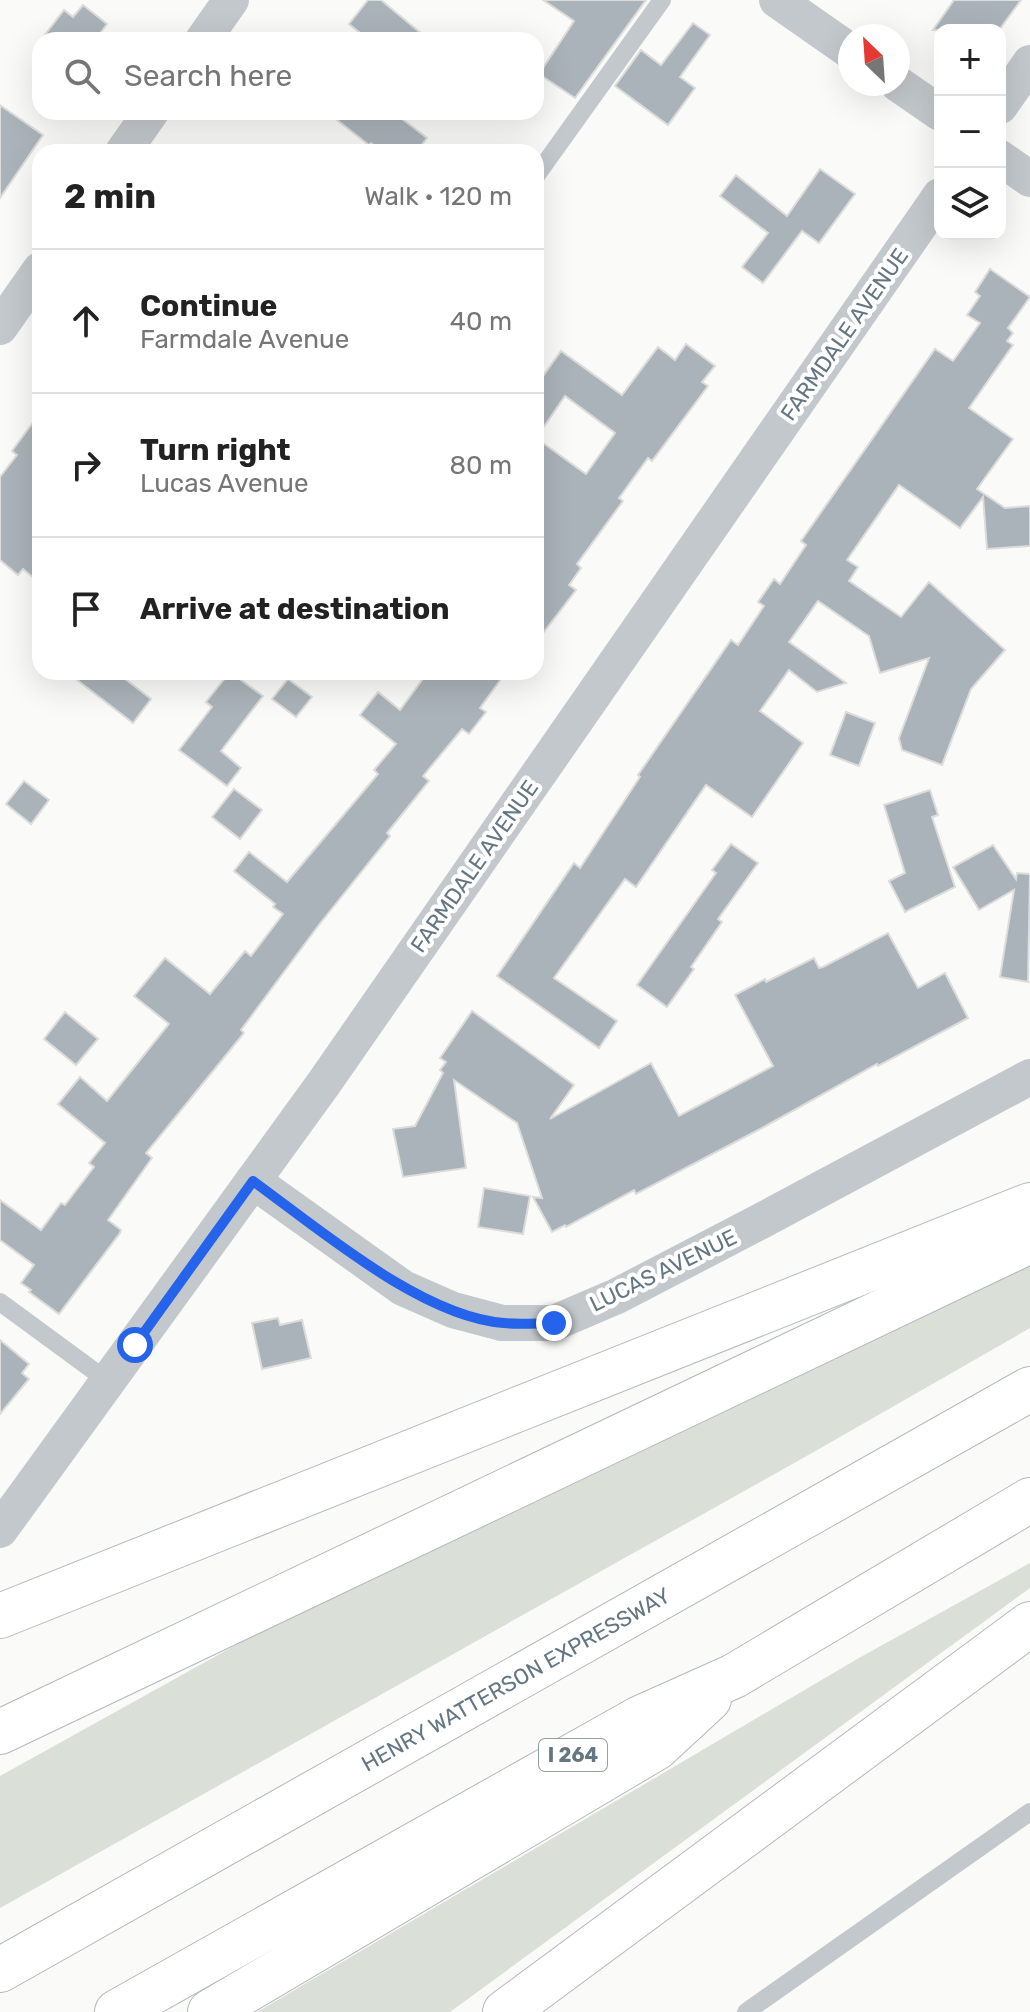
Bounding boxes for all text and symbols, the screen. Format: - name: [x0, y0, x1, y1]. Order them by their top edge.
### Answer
- north arrow: [838, 24, 910, 96]
- map controls: [934, 24, 1006, 240]
- button: +: [934, 24, 1006, 96]
- search box: [32, 32, 544, 120]
- icon: search: [60, 54, 104, 98]
- text: Search here: [124, 58, 292, 94]
- button: −: [934, 96, 1006, 168]
- button: layers: [934, 168, 1006, 240]
- text: 2 min: [64, 176, 156, 217]
- text: Walk · 120 m: [364, 181, 512, 212]
- street label: FARMDALE AVENUE: [775, 243, 914, 426]
- text: Continue: [140, 288, 277, 324]
- icon: ahead: [64, 299, 108, 343]
- text: 40 m: [450, 306, 512, 337]
- text: Farmdale Avenue: [140, 324, 349, 355]
- text: Turn right: [140, 432, 291, 468]
- icon: right: [64, 443, 108, 487]
- text: 80 m: [449, 450, 512, 481]
- text: Lucas Avenue: [140, 468, 309, 499]
- icon: arrive: [64, 587, 108, 631]
- text: Arrive at destination: [140, 591, 450, 627]
- street label: FARMDALE AVENUE: [405, 775, 544, 958]
- street label: LUCAS AVENUE: [585, 1223, 741, 1318]
- route end: [536, 1305, 572, 1341]
- route start: [117, 1327, 153, 1363]
- street label: HENRY WATTERSON EXPRESSWAY: [357, 1582, 675, 1777]
- road number: I 264: [539, 1739, 607, 1771]

